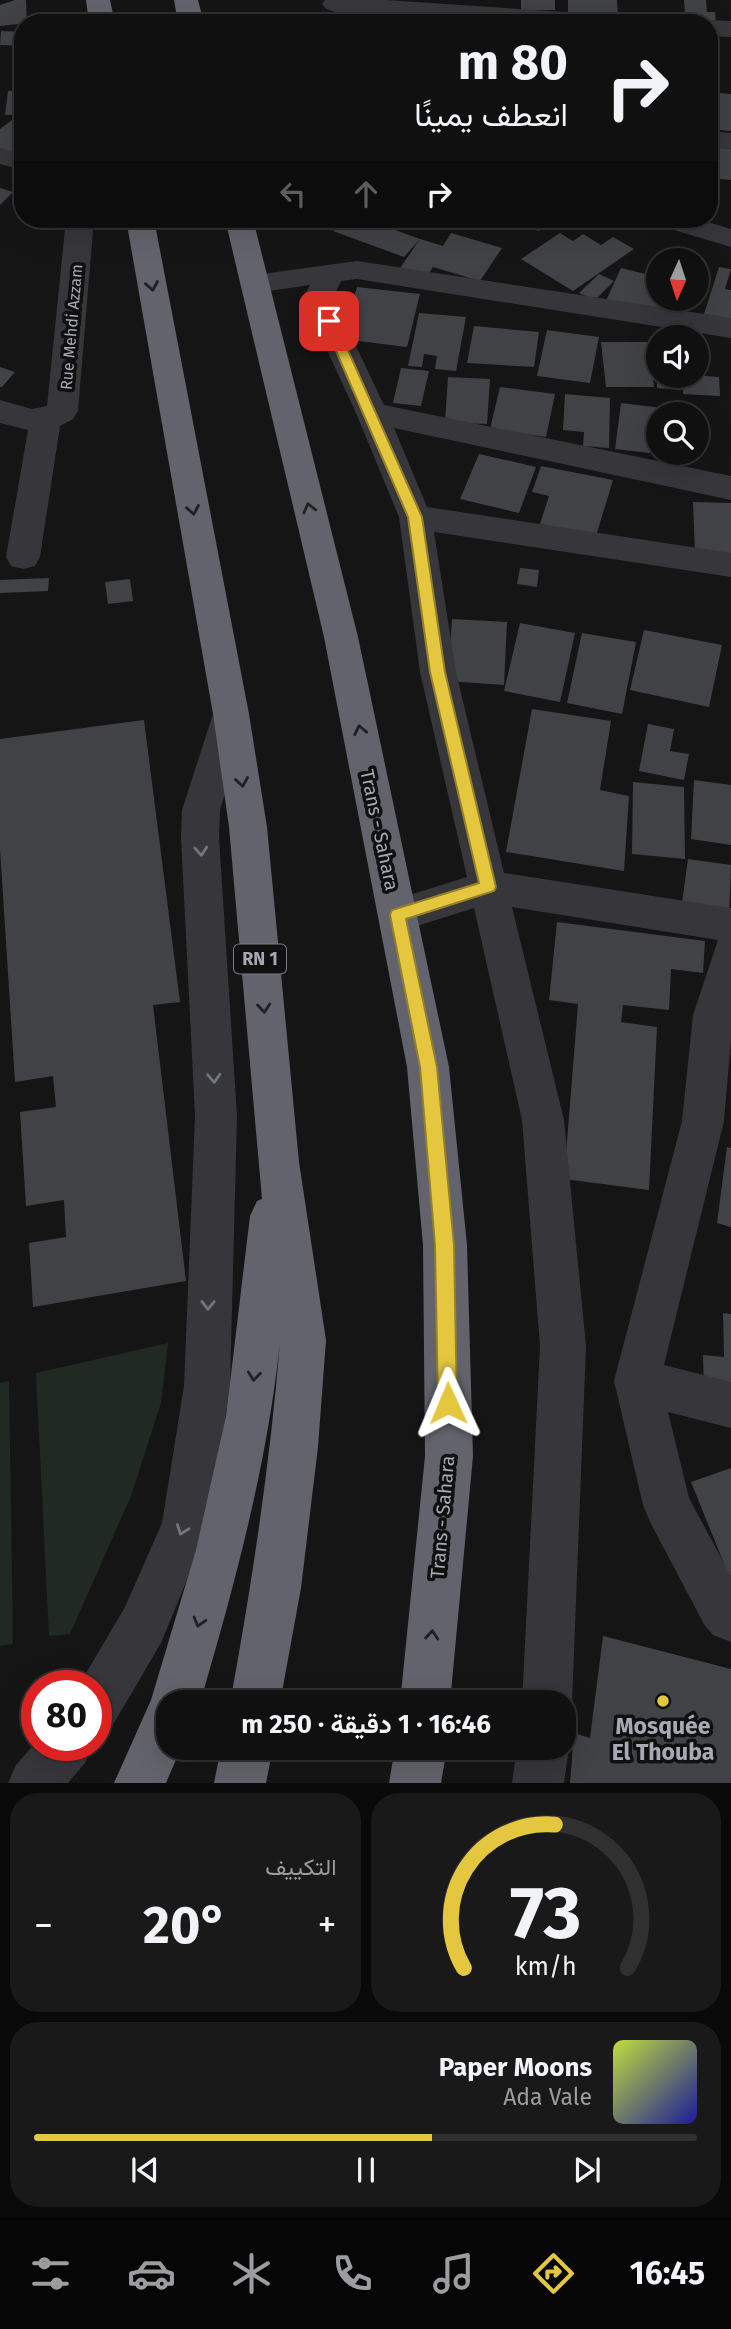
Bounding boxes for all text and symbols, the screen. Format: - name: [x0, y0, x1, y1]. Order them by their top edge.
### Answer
- text: 80 m: [458, 33, 568, 92]
- icon: right: [592, 42, 683, 133]
- text: انعطف يمينًا: [414, 96, 568, 134]
- icon: left: [274, 175, 312, 213]
- icon: ahead: [347, 175, 385, 213]
- icon: right: [420, 175, 458, 213]
- north arrow: [646, 248, 709, 312]
- map controls: [646, 248, 709, 465]
- street label: Rue Mehdi Azzam: [57, 263, 86, 391]
- one-way arrow: [144, 280, 159, 292]
- pin: [299, 291, 359, 351]
- icon: arrive: [310, 302, 348, 340]
- button: sound: [646, 325, 709, 388]
- button: search: [646, 402, 709, 465]
- one-way arrow: [303, 502, 318, 514]
- one-way arrow: [185, 504, 200, 516]
- one-way arrow: [353, 724, 368, 736]
- street label: Trans - Sahara: [355, 767, 404, 893]
- one-way arrow: [234, 776, 249, 788]
- one-way arrow: [193, 846, 208, 857]
- road number: RN 1: [234, 944, 286, 974]
- one-way arrow: [256, 1003, 271, 1014]
- one-way arrow: [207, 1073, 222, 1084]
- one-way arrow: [200, 1300, 216, 1311]
- position arrow: [411, 1366, 485, 1440]
- one-way arrow: [246, 1370, 261, 1382]
- street label: Trans - Sahara: [426, 1455, 459, 1579]
- one-way arrow: [177, 1524, 191, 1536]
- one-way arrow: [193, 1616, 208, 1628]
- one-way arrow: [424, 1629, 439, 1640]
- speed limit sign: 80: [21, 1670, 112, 1761]
- marker: Mosquée El Thouba: [655, 1693, 671, 1709]
- text: 16:46 · 1 دقيقة · 250 m: [241, 1709, 491, 1740]
- place label: Mosquée El Thouba: [612, 1712, 714, 1766]
- text: التكييف: [265, 1853, 337, 1881]
- text: 73: [510, 1871, 581, 1958]
- text: 20°: [143, 1894, 227, 1957]
- text: −: [34, 1902, 53, 1948]
- text: +: [318, 1902, 336, 1948]
- text: km/h: [515, 1952, 577, 1982]
- text: Paper Moons: [439, 2052, 592, 2083]
- text: Ada Vale: [503, 2083, 592, 2111]
- icon: previous: [126, 2151, 164, 2189]
- icon: pause: [347, 2151, 385, 2189]
- icon: next: [568, 2151, 606, 2189]
- icon: filters: [26, 2249, 75, 2298]
- icon: car: [127, 2249, 176, 2298]
- icon: climate: [227, 2249, 276, 2298]
- icon: phone: [328, 2249, 377, 2298]
- icon: music: [429, 2249, 478, 2298]
- icon: directions: [529, 2249, 578, 2298]
- text: 16:45: [630, 2254, 705, 2292]

